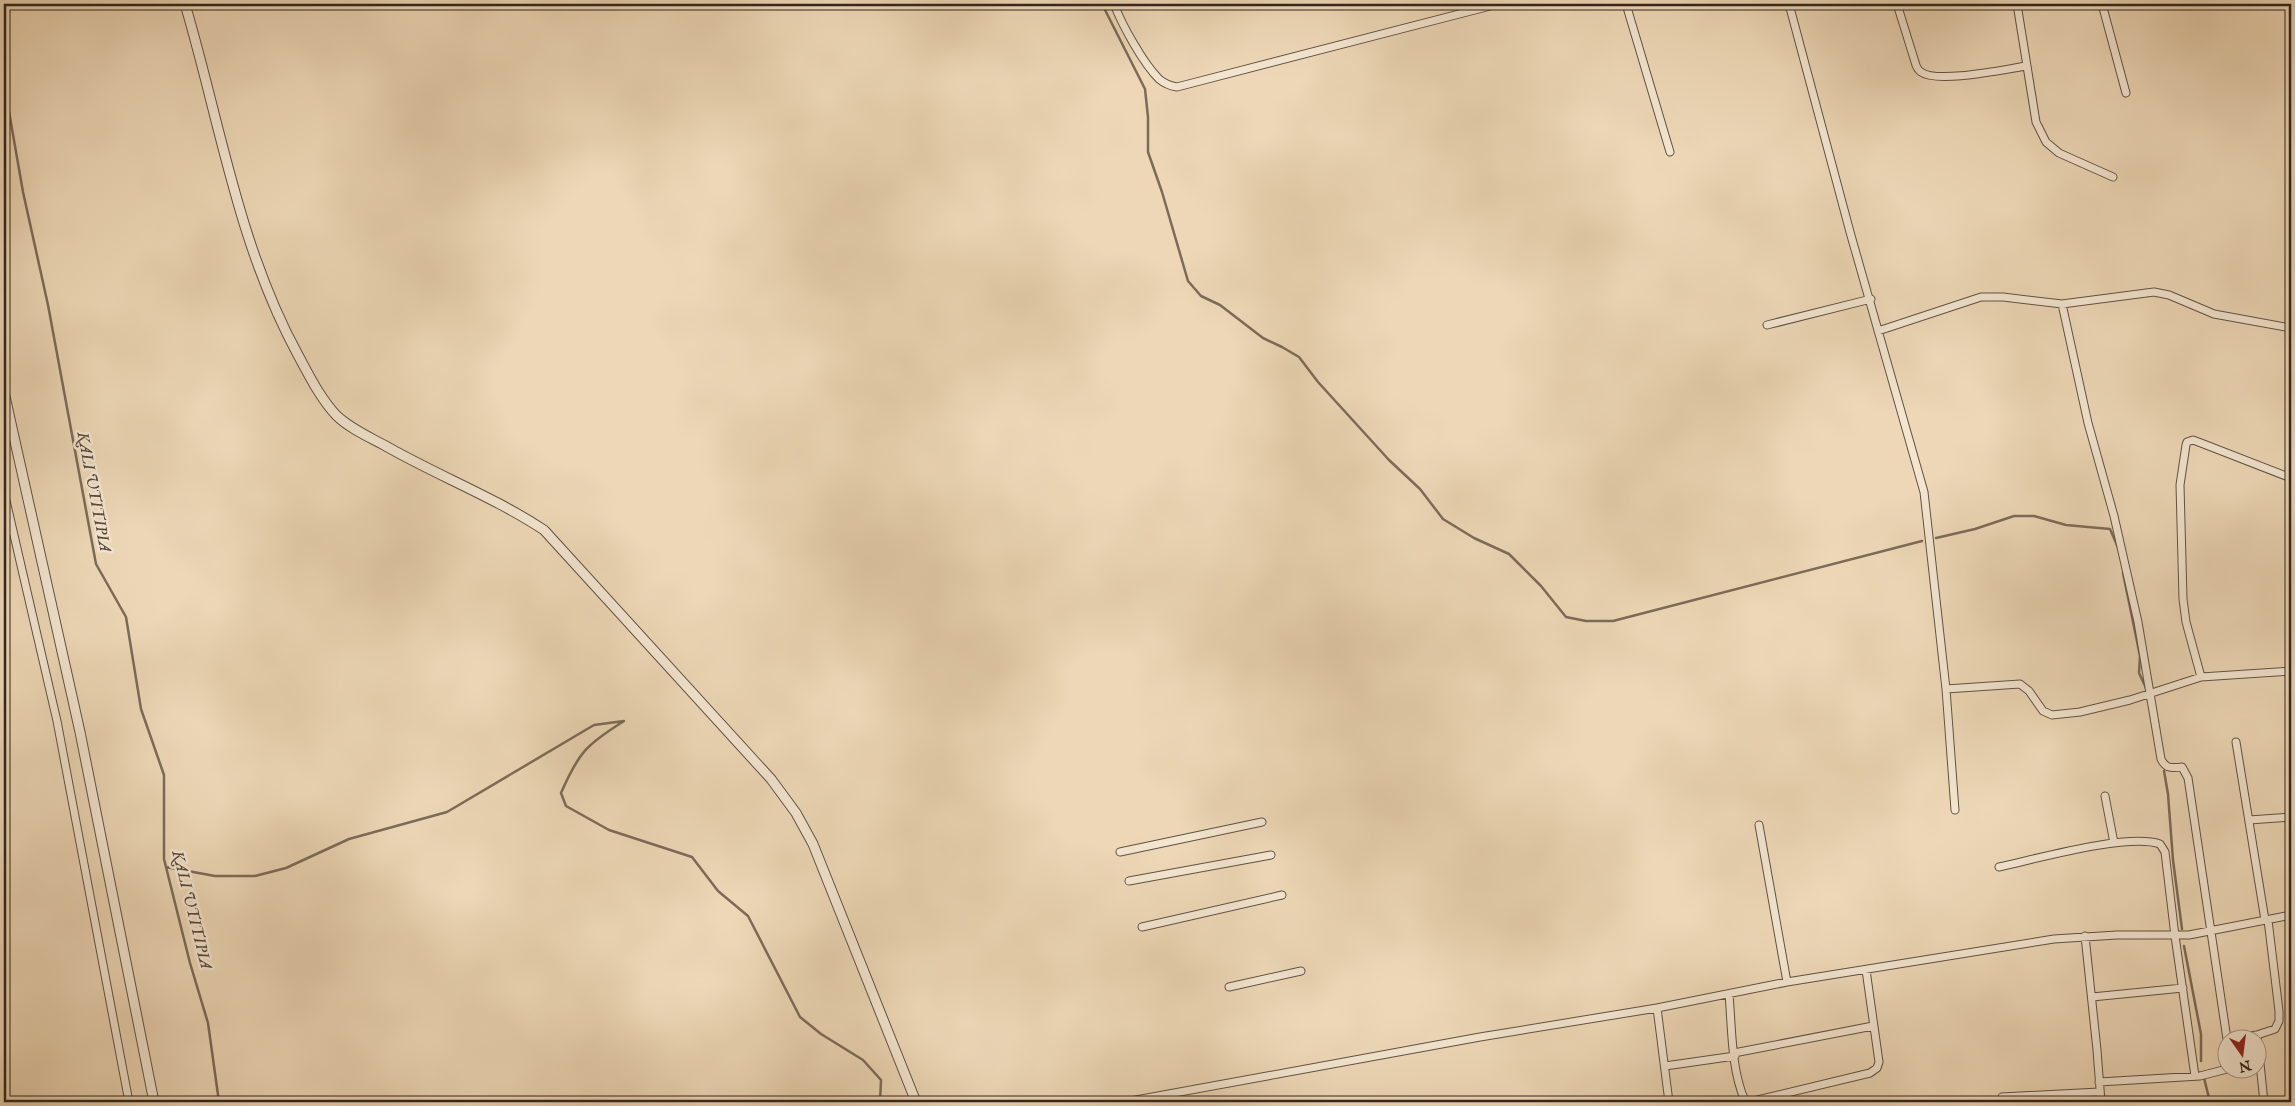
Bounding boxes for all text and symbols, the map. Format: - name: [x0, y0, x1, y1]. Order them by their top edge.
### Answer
- water label: KALI UTITIPIA: [71, 429, 115, 554]
- water label: KALI UTITIPIA: [166, 847, 216, 972]
- north arrow: [2218, 1028, 2268, 1078]
- text: N: [2237, 1055, 2254, 1076]

